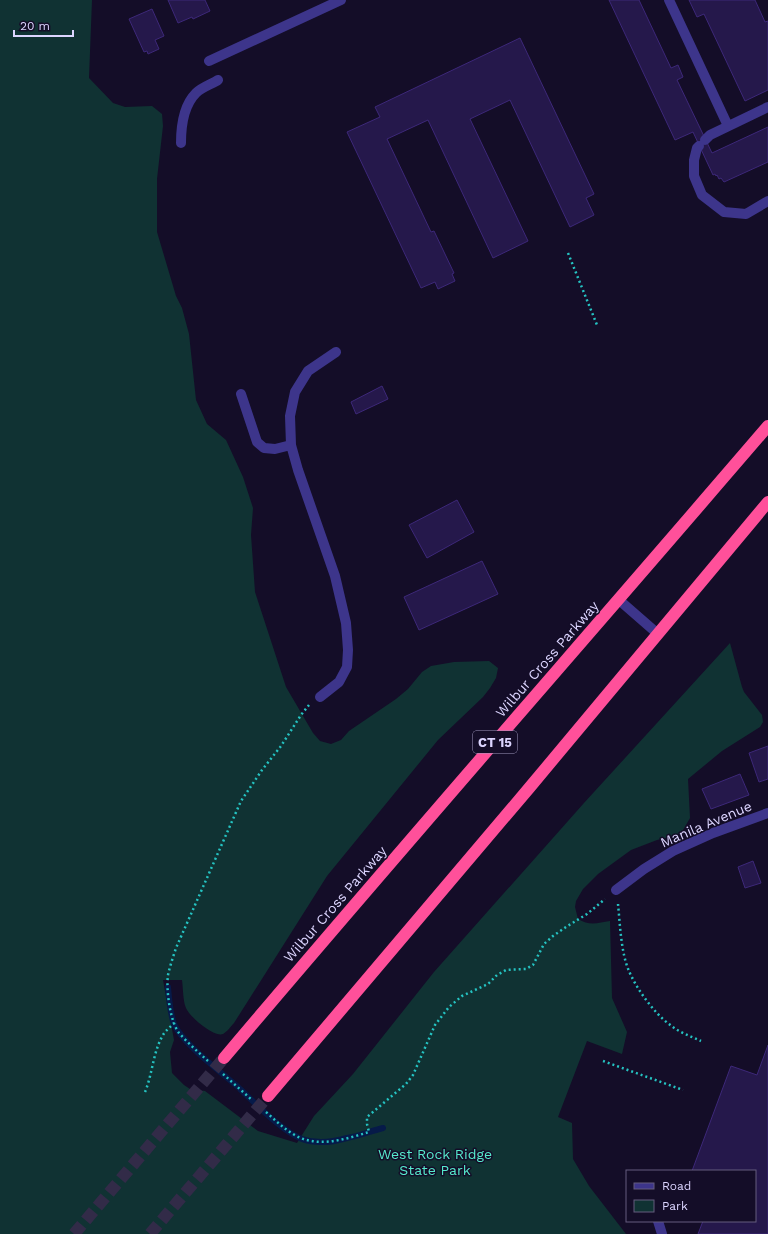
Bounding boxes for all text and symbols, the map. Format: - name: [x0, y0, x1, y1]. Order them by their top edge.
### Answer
- scale bar: [14, 12, 73, 38]
- text: 20 m: [20, 19, 50, 33]
- street label: Wilbur Cross Parkway: [492, 597, 602, 720]
- road number: CT 15: [473, 731, 517, 753]
- street label: Manila Avenue: [658, 798, 754, 850]
- street label: Wilbur Cross Parkway: [280, 842, 390, 965]
- park label: West Rock Ridge State Park: [378, 1146, 492, 1178]
- legend: [626, 1170, 756, 1222]
- text: Road: [662, 1179, 691, 1193]
- text: Park: [662, 1199, 688, 1213]

